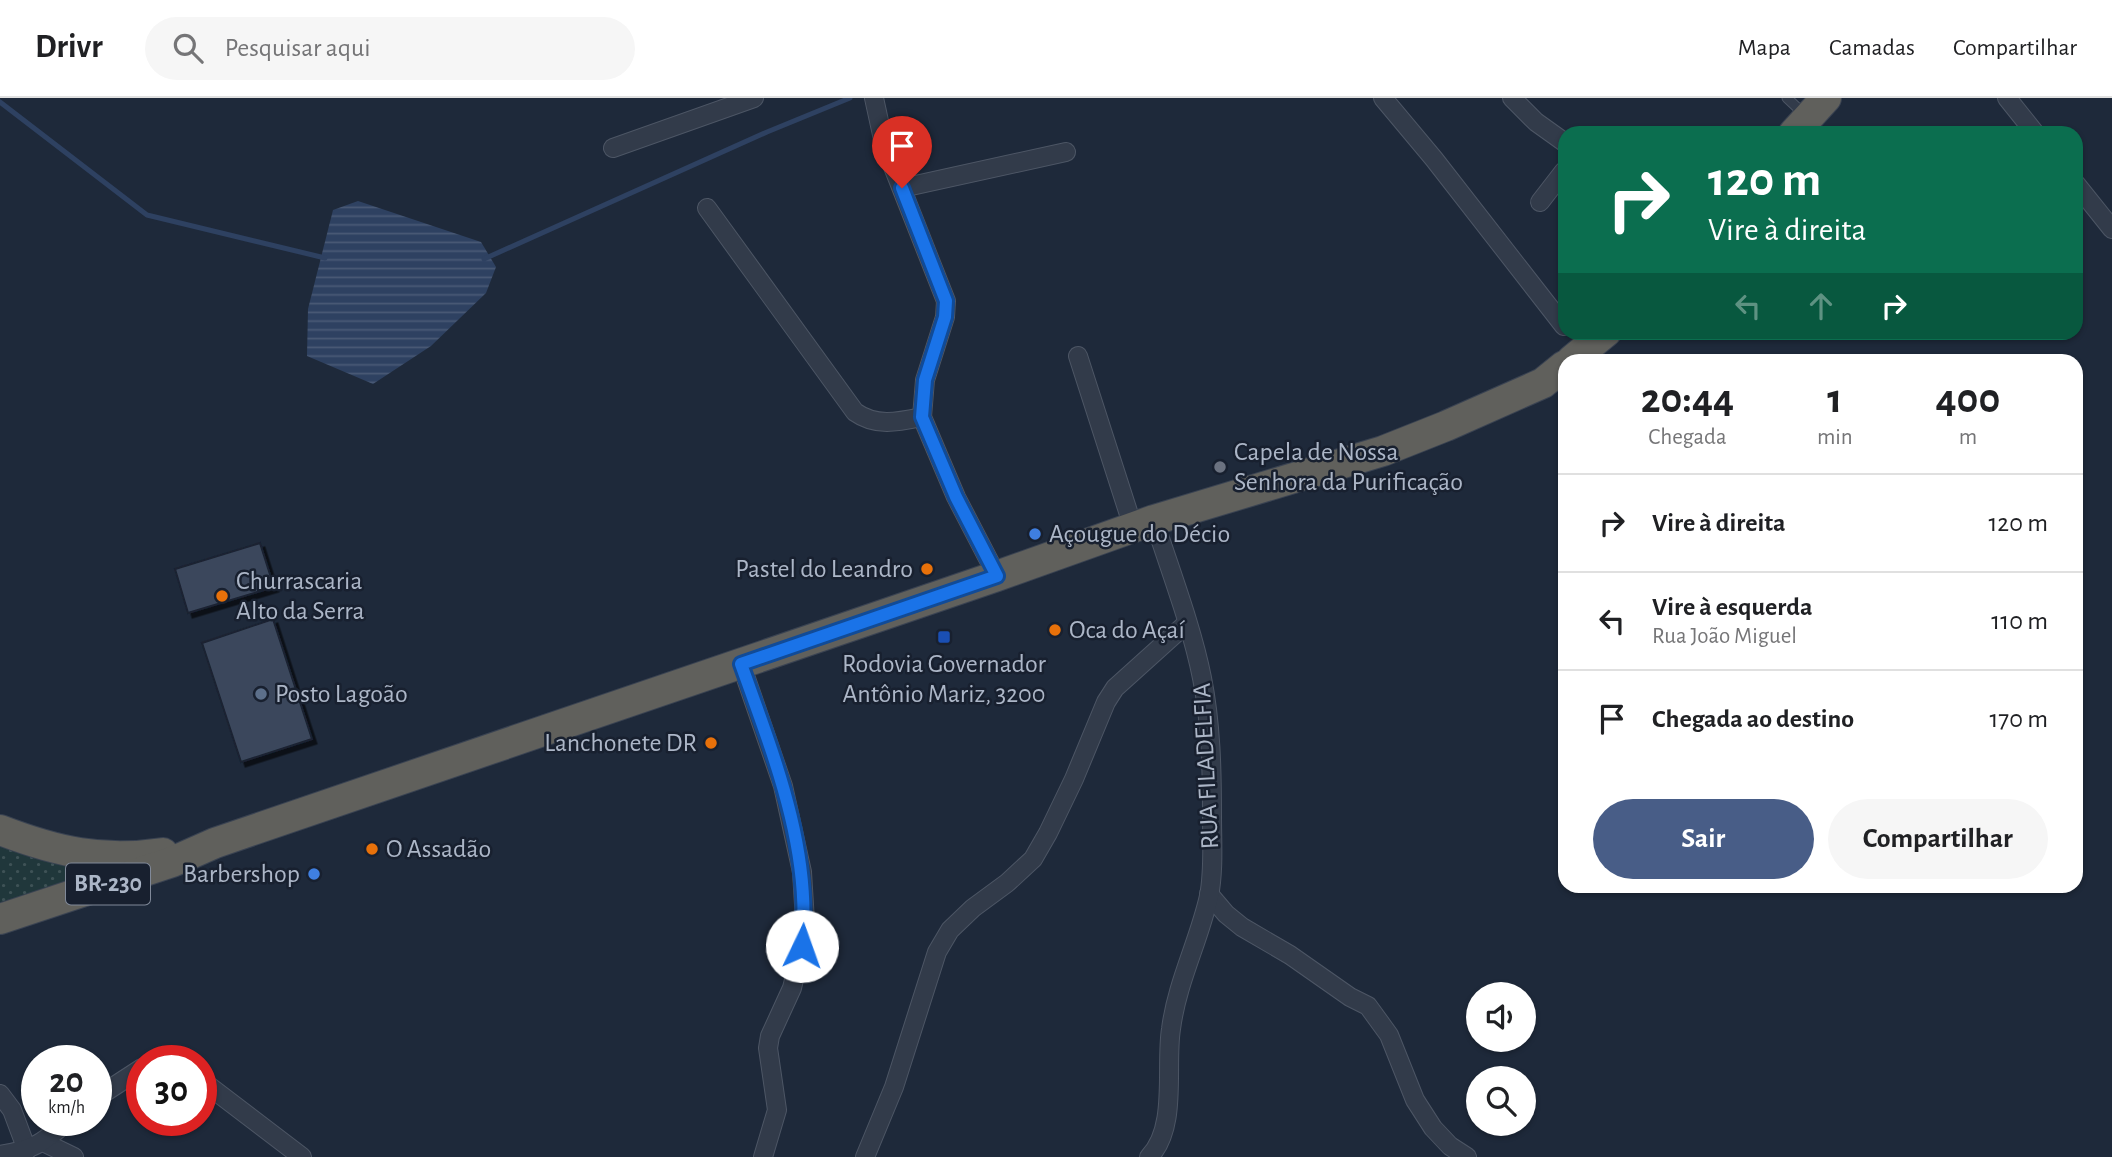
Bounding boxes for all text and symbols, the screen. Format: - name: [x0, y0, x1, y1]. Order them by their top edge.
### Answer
- search box: [145, 17, 635, 80]
- icon: search: [169, 29, 207, 67]
- text: Drivr: [35, 31, 103, 64]
- text: Pesquisar aqui: [225, 35, 370, 61]
- text: Mapa: [1738, 36, 1791, 60]
- text: Camadas: [1829, 36, 1915, 60]
- text: Compartilhar: [1953, 36, 2077, 60]
- pin: [872, 116, 932, 188]
- icon: arrive: [883, 127, 921, 165]
- icon: right: [1593, 154, 1684, 245]
- text: 120 m: [1708, 156, 1821, 205]
- text: Vire à direita: [1708, 214, 1866, 246]
- icon: left: [1729, 287, 1767, 325]
- icon: ahead: [1802, 287, 1840, 325]
- icon: right: [1875, 287, 1913, 325]
- text: 20:44: [1641, 378, 1734, 420]
- text: 1: [1827, 378, 1842, 420]
- text: 400: [1935, 378, 2000, 420]
- text: Chegada: [1648, 426, 1727, 449]
- text: min: [1817, 426, 1853, 449]
- text: m: [1959, 426, 1977, 449]
- place label: Capela de Nossa Senhora da Purificação: [1234, 439, 1463, 495]
- marker: Capela de Nossa Senhora da Purificação: [1212, 459, 1228, 475]
- icon: right: [1593, 504, 1631, 542]
- text: Vire à direita: [1652, 510, 1786, 536]
- text: 120 m: [1988, 510, 2048, 536]
- place label: Açougue do Décio: [1049, 521, 1230, 547]
- marker: Açougue do Décio: [1027, 526, 1043, 542]
- place label: Pastel do Leandro: [735, 556, 913, 582]
- marker: Pastel do Leandro: [919, 561, 935, 577]
- place label: Churrascaria Alto da Serra: [236, 568, 365, 624]
- marker: Churrascaria Alto da Serra: [214, 588, 230, 604]
- text: Vire à esquerda: [1652, 594, 1813, 620]
- icon: left: [1593, 602, 1631, 640]
- text: 110 m: [1991, 608, 2048, 634]
- place label: Oca do Açaí: [1069, 617, 1185, 643]
- marker: Oca do Açaí: [1047, 622, 1063, 638]
- text: Rua João Miguel: [1652, 625, 1797, 648]
- marker: Rodovia Governador Antônio Mariz, 3200: [936, 629, 952, 645]
- place label: Rodovia Governador Antônio Mariz, 3200: [842, 651, 1047, 707]
- place label: Posto Lagoão: [275, 681, 408, 707]
- street label: RUA FILADELFIA: [1189, 682, 1223, 850]
- marker: Posto Lagoão: [253, 686, 269, 702]
- icon: arrive: [1593, 700, 1631, 738]
- text: Chegada ao destino: [1652, 706, 1854, 732]
- text: 170 m: [1989, 706, 2048, 732]
- place label: Lanchonete DR: [544, 730, 697, 756]
- marker: Lanchonete DR: [703, 735, 719, 751]
- button: Sair: [1593, 799, 1814, 879]
- button: Compartilhar: [1828, 799, 2048, 879]
- place label: O Assadão: [386, 836, 491, 862]
- marker: O Assadão: [364, 841, 380, 857]
- place label: Barbershop: [183, 861, 300, 887]
- road number: BR-230: [66, 864, 150, 904]
- marker: Barbershop: [306, 866, 322, 882]
- position arrow: [765, 909, 839, 983]
- map controls: [1466, 982, 1536, 1136]
- button: sound: [1466, 982, 1536, 1052]
- speed limit sign: 30: [126, 1045, 217, 1136]
- text: 20: [49, 1064, 84, 1099]
- button: search: [1466, 1066, 1536, 1136]
- text: km/h: [48, 1099, 85, 1117]

